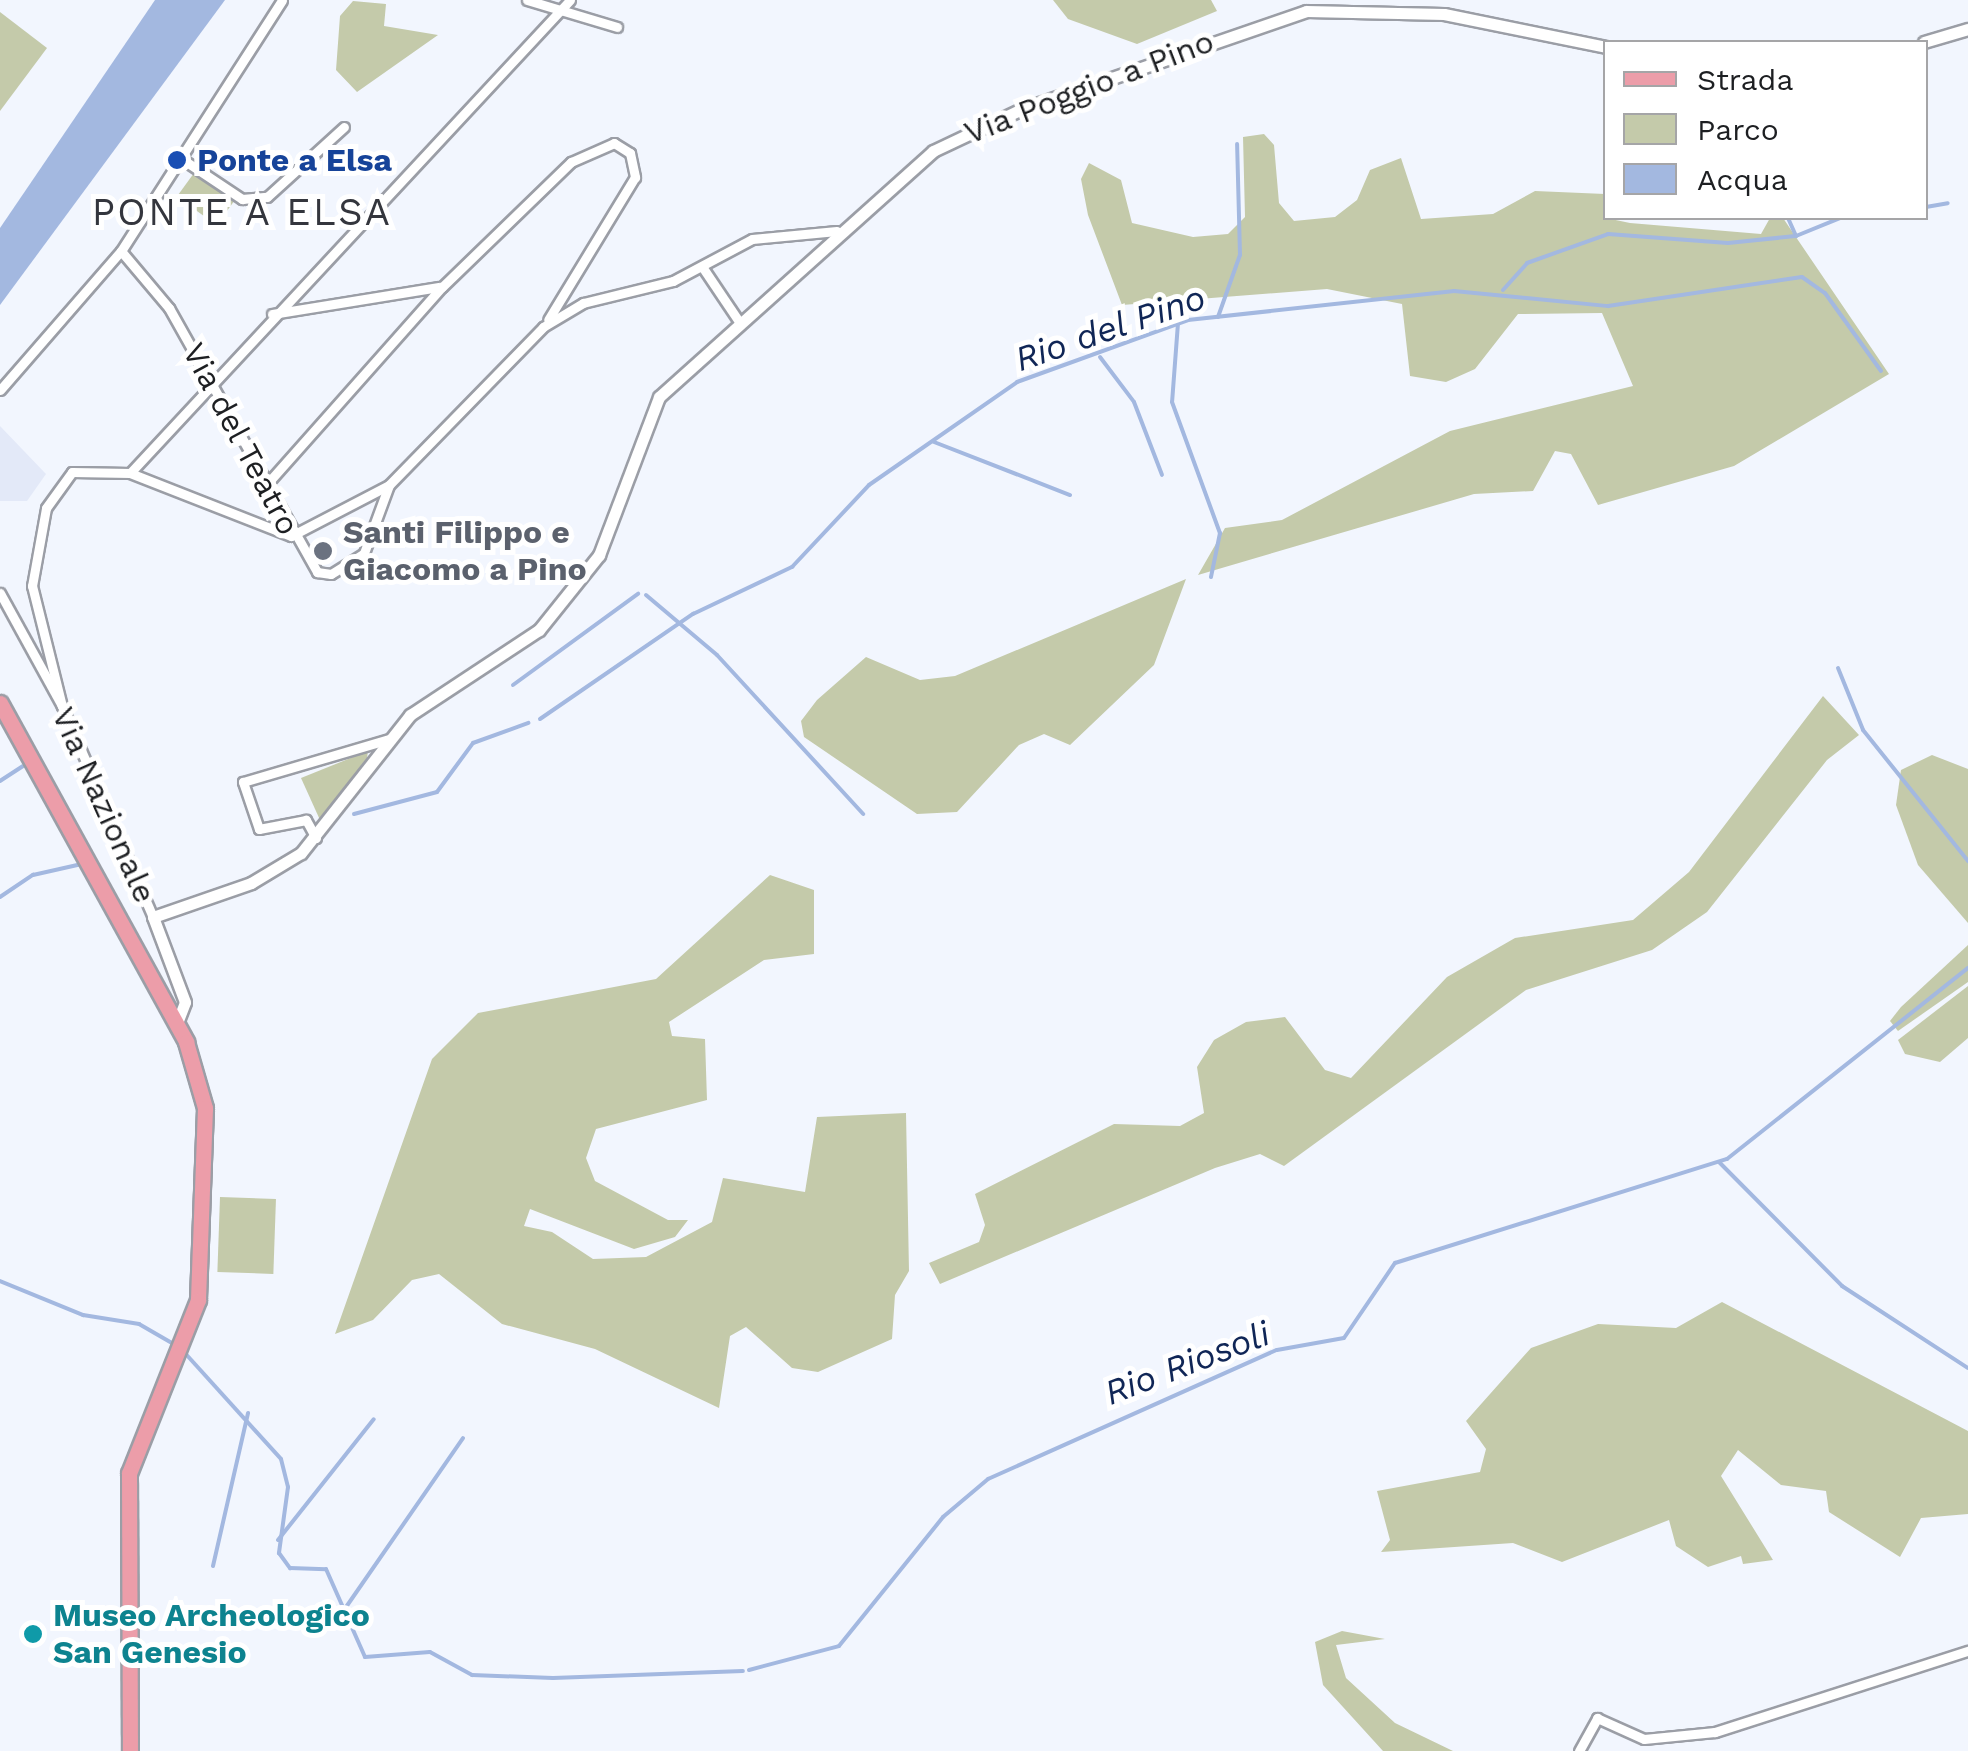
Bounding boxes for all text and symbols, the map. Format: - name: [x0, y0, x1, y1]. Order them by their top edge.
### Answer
- street label: Via Poggio a Pino: [958, 22, 1220, 152]
- legend: [1603, 40, 1928, 220]
- text: Strada: [1697, 62, 1793, 97]
- text: Parco: [1697, 112, 1779, 147]
- place label: Ponte a Elsa: [197, 141, 392, 179]
- marker: Ponte a Elsa: [166, 149, 188, 171]
- text: Acqua: [1697, 162, 1788, 197]
- district label: PONTE A ELSA: [90, 190, 394, 236]
- water label: Rio del Pino: [1009, 276, 1211, 380]
- street label: Via del Teatro: [174, 335, 308, 543]
- place label: Santi Filippo e Giacomo a Pino: [343, 514, 587, 589]
- marker: Santi Filippo e Giacomo a Pino: [312, 540, 334, 562]
- street label: Via Nazionale: [44, 701, 164, 909]
- water label: Rio Riosoli: [1098, 1312, 1276, 1414]
- place label: Museo Archeologico San Genesio: [53, 1597, 370, 1672]
- marker: Museo Archeologico San Genesio: [22, 1623, 44, 1645]

